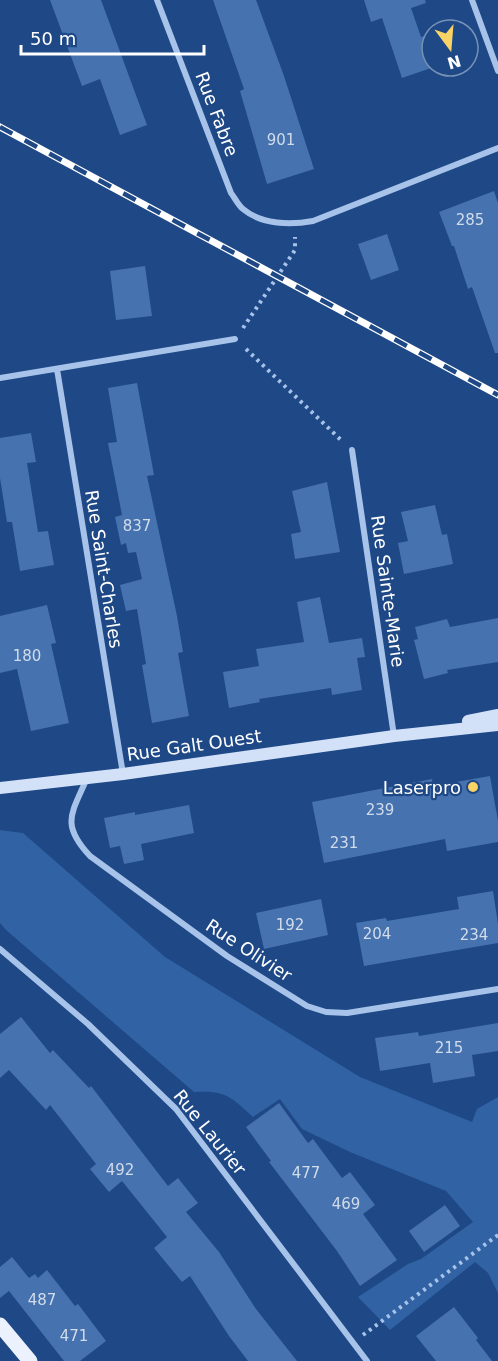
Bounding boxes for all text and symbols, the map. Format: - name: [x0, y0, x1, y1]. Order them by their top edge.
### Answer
- scale bar: [21, 18, 204, 56]
- north arrow: [420, 18, 480, 78]
- text: 50 m: [30, 28, 76, 49]
- text: N: [445, 51, 463, 73]
- street label: Rue Fabre: [191, 69, 243, 159]
- house number: 901: [267, 131, 295, 149]
- house number: 285: [456, 211, 484, 229]
- street label: Rue Saint-Charles: [81, 488, 127, 650]
- street label: Rue Sainte-Marie: [367, 514, 409, 668]
- house number: 837: [123, 517, 151, 535]
- house number: 180: [13, 647, 41, 665]
- street label: Rue Galt Ouest: [125, 725, 263, 765]
- place label: Laserpro: [383, 777, 461, 798]
- marker: Laserpro: [466, 780, 480, 794]
- house number: 239: [366, 801, 394, 819]
- house number: 231: [330, 834, 358, 852]
- street label: Rue Olivier: [202, 914, 296, 986]
- house number: 192: [276, 916, 304, 934]
- house number: 204: [363, 925, 391, 943]
- house number: 234: [460, 926, 488, 944]
- house number: 215: [435, 1039, 463, 1057]
- street label: Rue Laurier: [169, 1085, 251, 1179]
- house number: 492: [106, 1161, 134, 1179]
- house number: 477: [292, 1164, 320, 1182]
- house number: 469: [332, 1195, 360, 1213]
- house number: 487: [28, 1291, 56, 1309]
- house number: 471: [60, 1327, 88, 1345]

